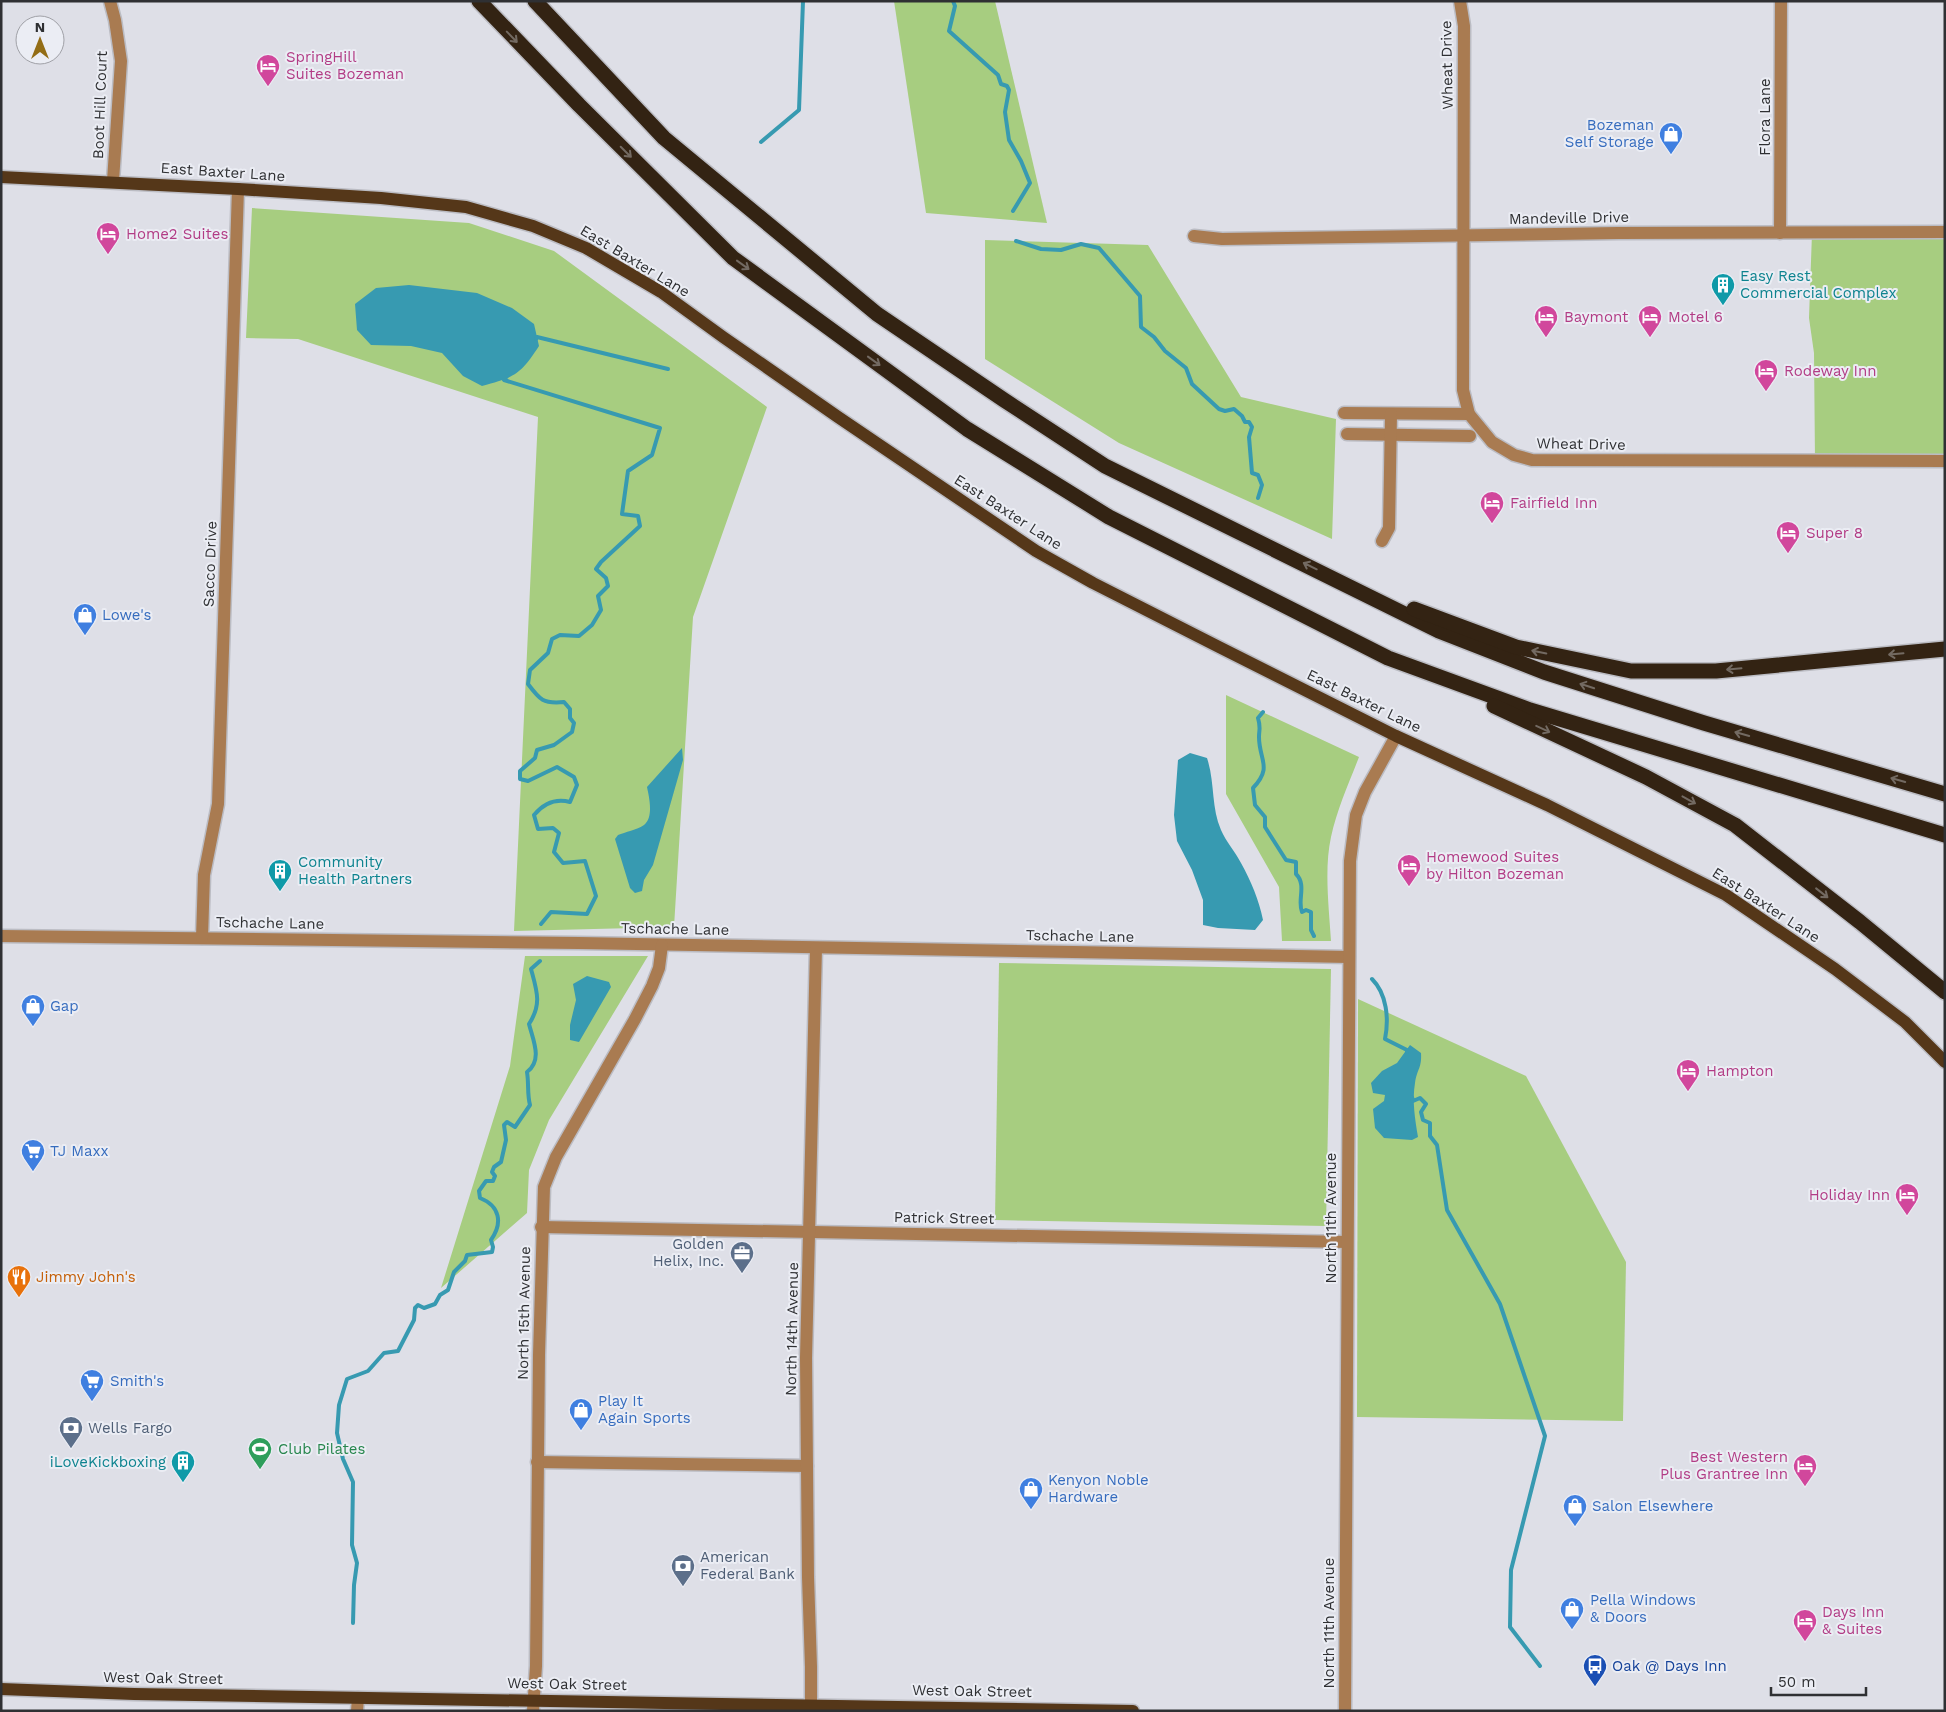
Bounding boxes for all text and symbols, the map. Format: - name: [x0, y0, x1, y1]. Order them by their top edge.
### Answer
- north arrow: [15, 15, 65, 65]
- text: N: [35, 19, 45, 35]
- street label: Wheat Drive: [1437, 20, 1457, 110]
- one-way arrow: [506, 30, 518, 42]
- place label: SpringHill Suites Bozeman: [286, 48, 404, 83]
- street label: Boot Hill Court: [89, 50, 111, 159]
- hotel icon: SpringHill Suites Bozeman: [255, 53, 281, 87]
- street label: Flora Lane: [1756, 78, 1774, 156]
- place label: Bozeman Self Storage: [1565, 116, 1654, 151]
- shop icon: Bozeman Self Storage: [1658, 121, 1684, 155]
- one-way arrow: [620, 146, 632, 158]
- street label: East Baxter Lane: [160, 159, 286, 185]
- street label: Mandeville Drive: [1509, 208, 1629, 228]
- hotel icon: Home2 Suites: [95, 221, 121, 255]
- street label: East Baxter Lane: [577, 221, 693, 301]
- place label: Home2 Suites: [126, 225, 228, 243]
- one-way arrow: [736, 260, 749, 271]
- place label: Easy Rest Commercial Complex: [1740, 267, 1896, 302]
- building icon: Easy Rest Commercial Complex: [1710, 272, 1736, 306]
- hotel icon: Baymont: [1533, 304, 1559, 338]
- hotel icon: Motel 6: [1637, 304, 1663, 338]
- place label: Baymont: [1564, 308, 1629, 326]
- place label: Motel 6: [1668, 308, 1723, 326]
- one-way arrow: [867, 356, 880, 367]
- hotel icon: Rodeway Inn: [1753, 358, 1779, 392]
- place label: Rodeway Inn: [1784, 362, 1876, 380]
- street label: Wheat Drive: [1536, 434, 1626, 454]
- street label: East Baxter Lane: [951, 470, 1065, 554]
- hotel icon: Fairfield Inn: [1479, 490, 1505, 524]
- place label: Fairfield Inn: [1510, 494, 1598, 512]
- hotel icon: Super 8: [1775, 520, 1801, 554]
- street label: Sacco Drive: [200, 521, 220, 607]
- place label: Super 8: [1806, 524, 1863, 542]
- one-way arrow: [1302, 561, 1317, 571]
- shop icon: Lowe's: [72, 602, 98, 636]
- place label: Lowe's: [102, 606, 152, 624]
- one-way arrow: [1531, 647, 1547, 656]
- one-way arrow: [1889, 649, 1905, 659]
- one-way arrow: [1727, 664, 1743, 674]
- street label: East Baxter Lane: [1304, 666, 1424, 736]
- one-way arrow: [1579, 680, 1595, 690]
- one-way arrow: [1535, 725, 1550, 735]
- one-way arrow: [1734, 729, 1750, 739]
- one-way arrow: [1890, 775, 1906, 785]
- one-way arrow: [1682, 795, 1697, 805]
- place label: Homewood Suites by Hilton Bozeman: [1426, 848, 1564, 883]
- place label: Community Health Partners: [298, 853, 412, 888]
- hotel icon: Homewood Suites by Hilton Bozeman: [1396, 853, 1422, 887]
- building icon: Community Health Partners: [267, 858, 293, 892]
- street label: East Baxter Lane: [1709, 863, 1823, 947]
- one-way arrow: [1816, 887, 1829, 898]
- street label: Tschache Lane: [216, 913, 324, 933]
- street label: Tschache Lane: [621, 919, 729, 939]
- street label: Tschache Lane: [1026, 926, 1134, 946]
- shop icon: Gap: [20, 993, 46, 1027]
- place label: Gap: [50, 997, 79, 1015]
- hotel icon: Hampton: [1675, 1058, 1701, 1092]
- place label: Hampton: [1706, 1062, 1774, 1080]
- supermarket icon: TJ Maxx: [20, 1138, 46, 1172]
- place label: TJ Maxx: [50, 1142, 109, 1160]
- street label: North 11th Avenue: [1322, 1153, 1340, 1283]
- hotel icon: Holiday Inn: [1894, 1182, 1920, 1216]
- place label: Holiday Inn: [1809, 1186, 1890, 1204]
- street label: Patrick Street: [894, 1208, 995, 1228]
- place label: Golden Helix, Inc.: [653, 1235, 724, 1270]
- office icon: Golden Helix, Inc.: [729, 1240, 755, 1274]
- street label: North 15th Avenue: [514, 1246, 534, 1380]
- street label: North 14th Avenue: [782, 1262, 802, 1396]
- restaurant icon: Jimmy John's: [6, 1264, 32, 1298]
- place label: Jimmy John's: [36, 1268, 136, 1286]
- supermarket icon: Smith's: [79, 1368, 105, 1402]
- place label: Smith's: [110, 1372, 164, 1390]
- place label: Play It Again Sports: [598, 1392, 691, 1427]
- shop icon: Play It Again Sports: [568, 1397, 594, 1431]
- bank icon: Wells Fargo: [58, 1415, 84, 1449]
- place label: Wells Fargo: [88, 1419, 172, 1437]
- sports icon: Club Pilates: [247, 1436, 273, 1470]
- place label: Club Pilates: [278, 1440, 366, 1458]
- place label: Best Western Plus Grantree Inn: [1660, 1448, 1788, 1483]
- building icon: iLoveKickboxing: [170, 1449, 196, 1483]
- place label: iLoveKickboxing: [50, 1453, 166, 1471]
- hotel icon: Best Western Plus Grantree Inn: [1792, 1453, 1818, 1487]
- place label: Kenyon Noble Hardware: [1048, 1471, 1149, 1506]
- shop icon: Kenyon Noble Hardware: [1018, 1476, 1044, 1510]
- shop icon: Salon Elsewhere: [1562, 1493, 1588, 1527]
- place label: Salon Elsewhere: [1592, 1497, 1714, 1515]
- place label: American Federal Bank: [700, 1548, 795, 1583]
- bank icon: American Federal Bank: [670, 1553, 696, 1587]
- street label: North 11th Avenue: [1320, 1558, 1338, 1688]
- place label: Pella Windows & Doors: [1590, 1591, 1696, 1626]
- shop icon: Pella Windows & Doors: [1559, 1596, 1585, 1630]
- place label: Days Inn & Suites: [1822, 1603, 1884, 1638]
- hotel icon: Days Inn & Suites: [1792, 1608, 1818, 1642]
- bus stop icon: Oak @ Days Inn: [1582, 1653, 1608, 1687]
- place label: Oak @ Days Inn: [1612, 1657, 1727, 1675]
- scale bar: [1771, 1664, 1866, 1696]
- street label: West Oak Street: [103, 1668, 224, 1688]
- text: 50 m: [1778, 1673, 1815, 1691]
- street label: West Oak Street: [507, 1674, 628, 1694]
- street label: West Oak Street: [912, 1681, 1033, 1701]

